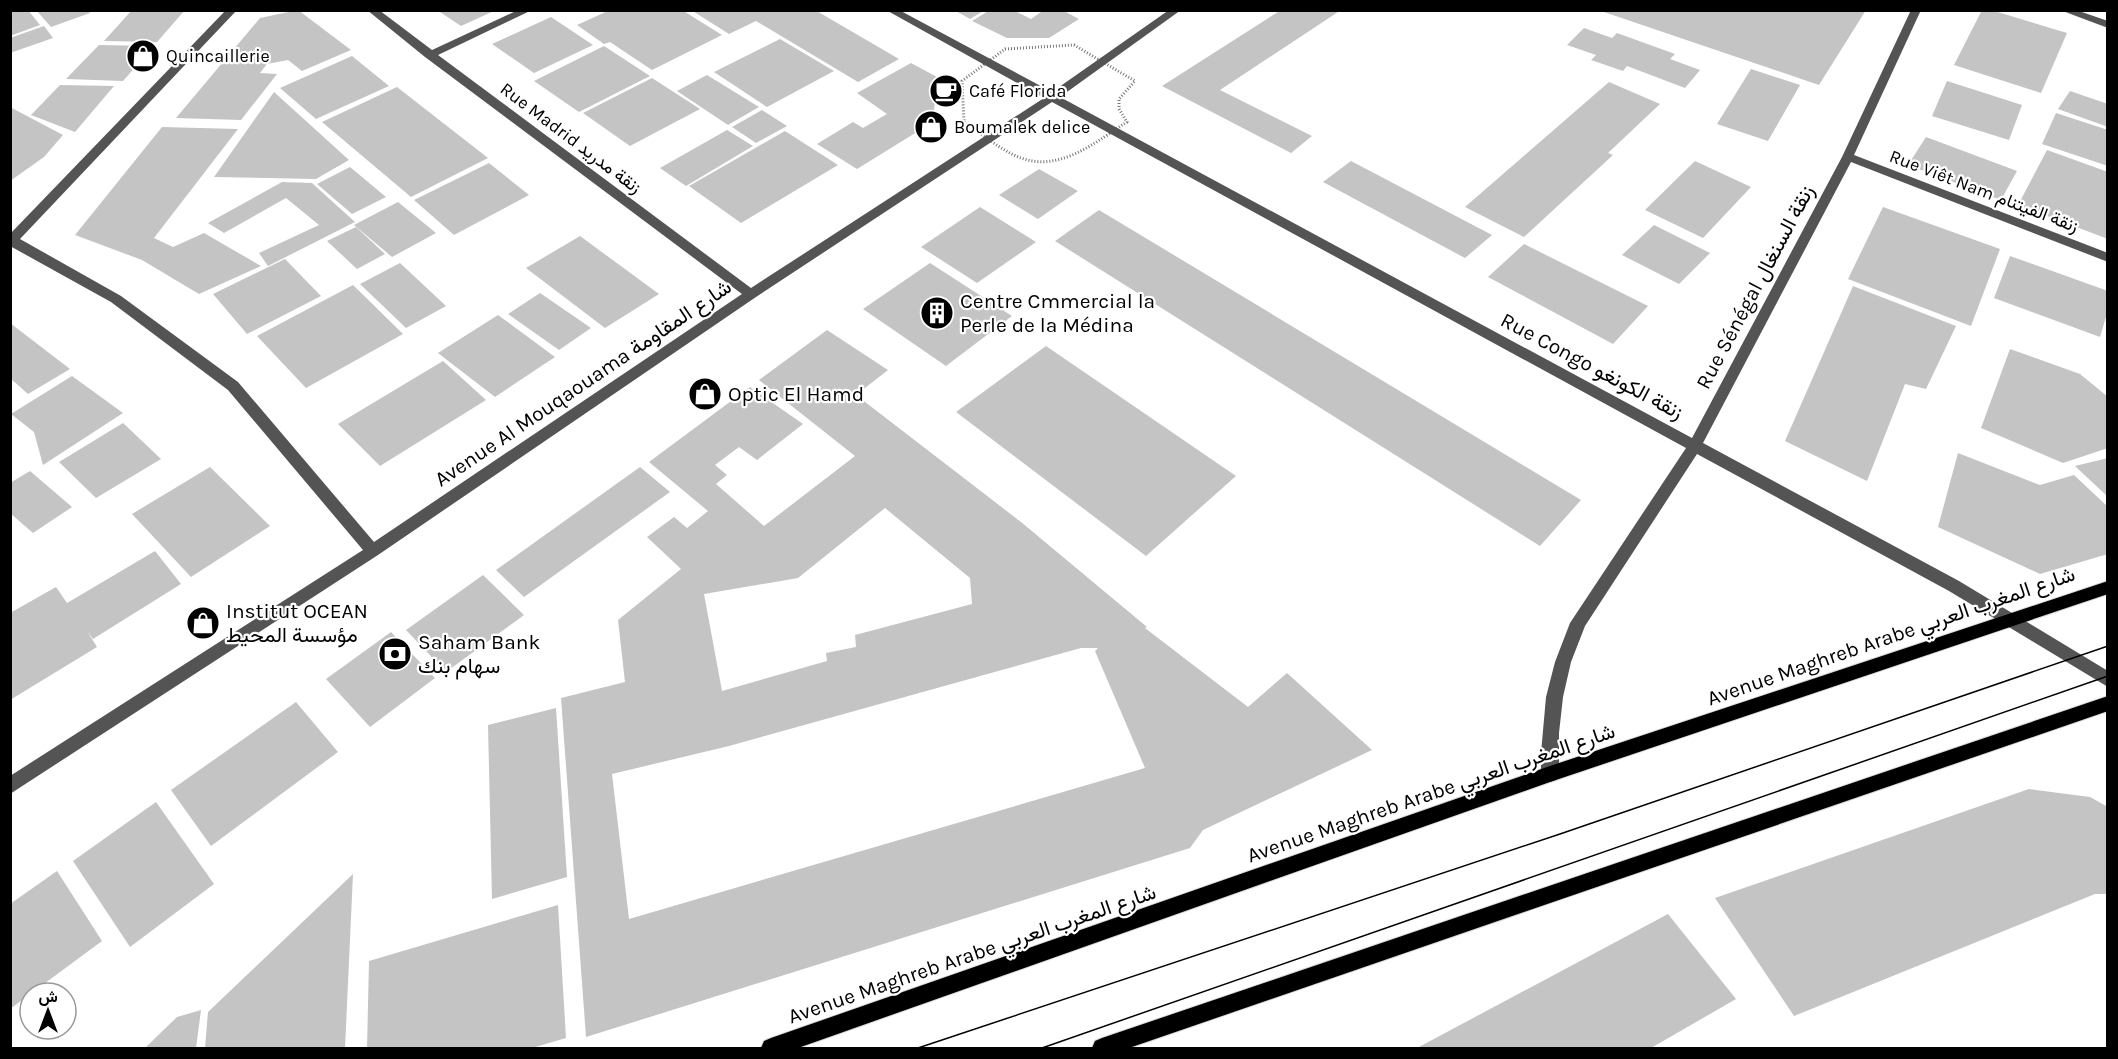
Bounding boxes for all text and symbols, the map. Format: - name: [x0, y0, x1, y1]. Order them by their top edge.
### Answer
- shop icon: Quincaillerie: [125, 38, 161, 74]
- place label: Quincaillerie: [166, 45, 270, 67]
- cafe icon: Café Florida: [928, 73, 964, 109]
- street label: Rue Madrid زنقة مدريد: [496, 78, 646, 198]
- place label: Café Florida: [969, 80, 1066, 102]
- shop icon: Boumalek delice: [913, 109, 949, 145]
- place label: Boumalek delice: [954, 116, 1090, 138]
- street label: Rue Viêt Nam زنقة الفيتنام: [1886, 145, 2081, 238]
- street label: Rue Sénégal زنقة السنغال: [1691, 181, 1820, 393]
- street label: Avenue Al Mouqaouama شارع المقاومة: [430, 275, 737, 493]
- place label: Centre Cmmercial la Perle de la Médina: [960, 289, 1155, 337]
- building icon: Centre Cmmercial la Perle de la Médina: [919, 295, 955, 331]
- street label: Rue Congo زنقة الكونغو: [1496, 308, 1687, 425]
- shop icon: Optic El Hamd: [687, 376, 723, 412]
- place label: Optic El Hamd: [728, 382, 864, 406]
- street label: Avenue Maghreb Arabe شارع المغرب العربي: [1704, 562, 2080, 715]
- place label: Institut OCEAN مؤسسة المحيط: [226, 599, 368, 648]
- shop icon: Institut OCEAN مؤسسة المحيط: [185, 605, 221, 641]
- place label: Saham Bank سهام بنك: [418, 630, 540, 680]
- bank icon: Saham Bank سهام بنك: [377, 636, 413, 672]
- street label: Avenue Maghreb Arabe شارع المغرب العربي: [1244, 719, 1620, 872]
- street label: Avenue Maghreb Arabe شارع المغرب العربي: [785, 880, 1161, 1033]
- north arrow: [18, 981, 78, 1041]
- text: ش: [38, 987, 58, 1006]

